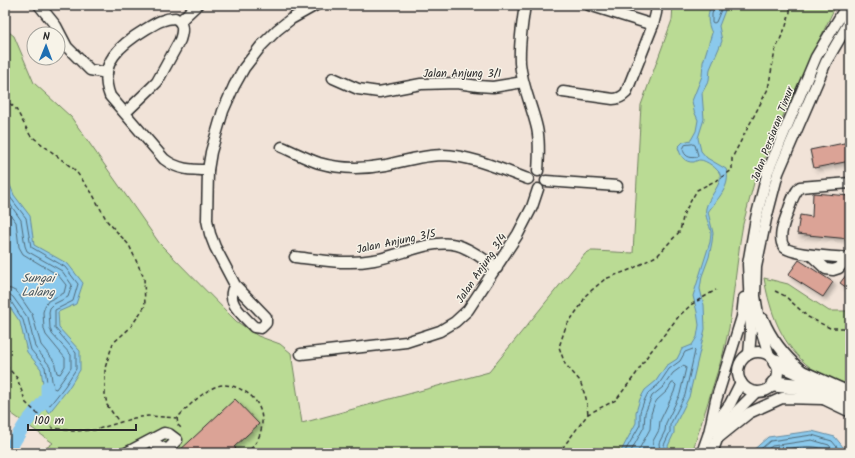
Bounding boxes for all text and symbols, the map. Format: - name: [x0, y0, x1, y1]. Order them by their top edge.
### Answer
- north arrow: [26, 26, 66, 66]
- text: N: [43, 28, 50, 46]
- street label: Jalan Anjung 3/1: [423, 65, 501, 83]
- street label: Jalan Persiaran Timur: [746, 83, 800, 185]
- street label: Jalan Anjung 3/5: [355, 225, 439, 259]
- street label: Jalan Anjung 3/4: [452, 230, 512, 307]
- water label: Sungai Lalang: [22, 269, 58, 302]
- scale bar: [28, 406, 136, 432]
- text: 100 m: [34, 411, 65, 430]

